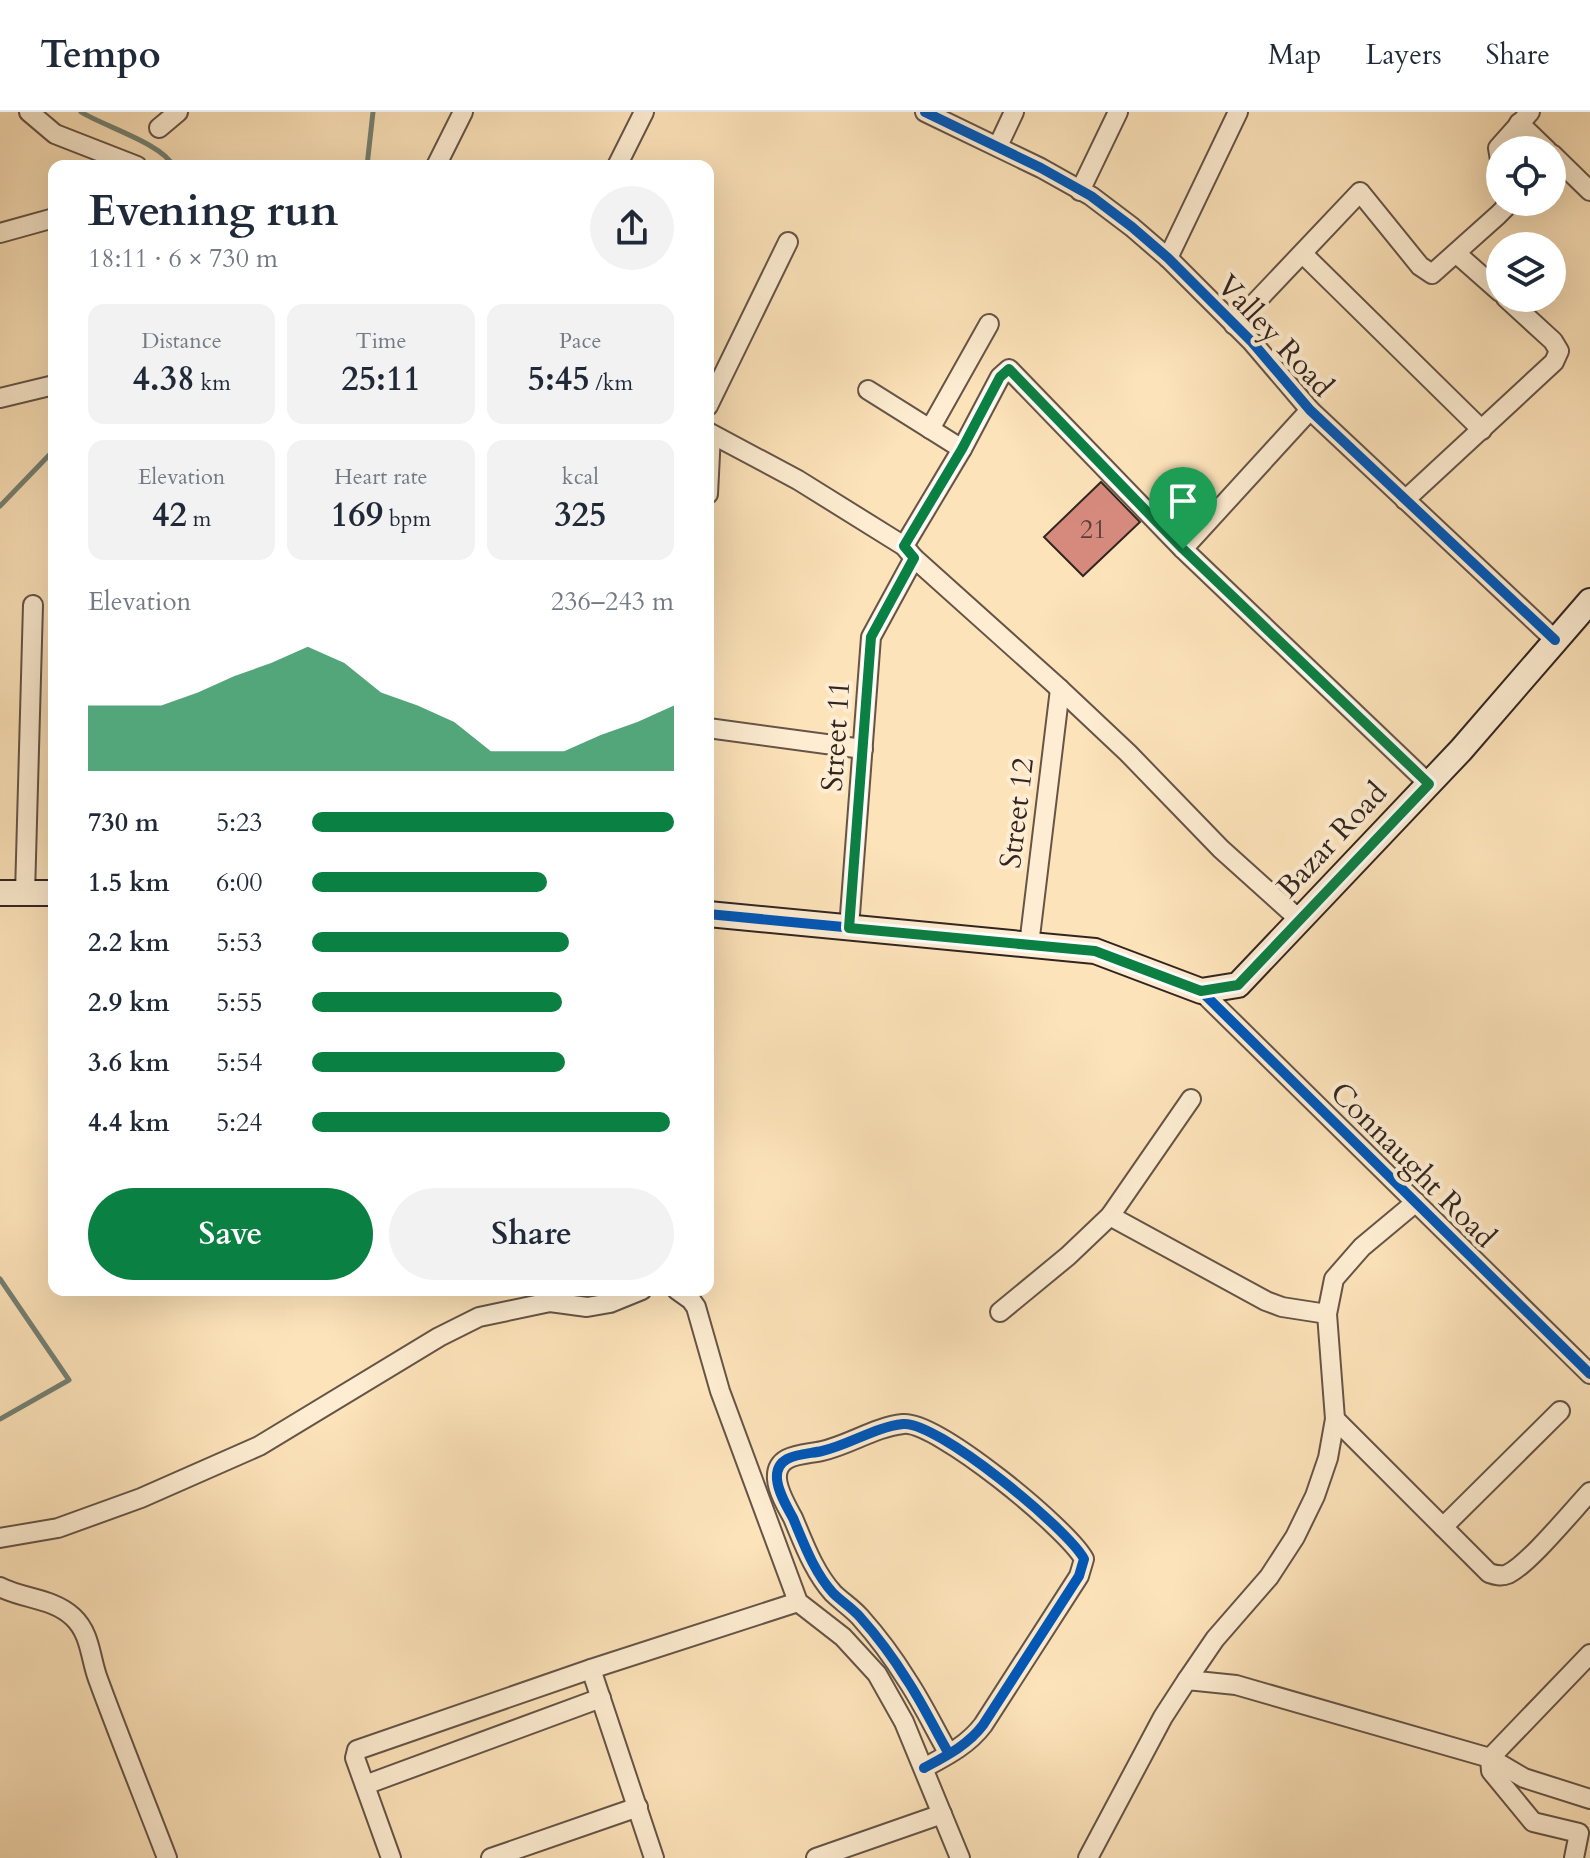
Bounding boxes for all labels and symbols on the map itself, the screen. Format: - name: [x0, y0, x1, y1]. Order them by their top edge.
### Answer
- street label: Valley Road: [1208, 266, 1342, 406]
- pin: [1149, 467, 1217, 549]
- house number: 21: [1080, 512, 1106, 547]
- street label: Street 11: [812, 679, 860, 793]
- street label: Street 12: [990, 755, 1044, 871]
- street label: Bazar Road: [1268, 773, 1396, 907]
- street label: Connaught Road: [1321, 1073, 1505, 1257]

